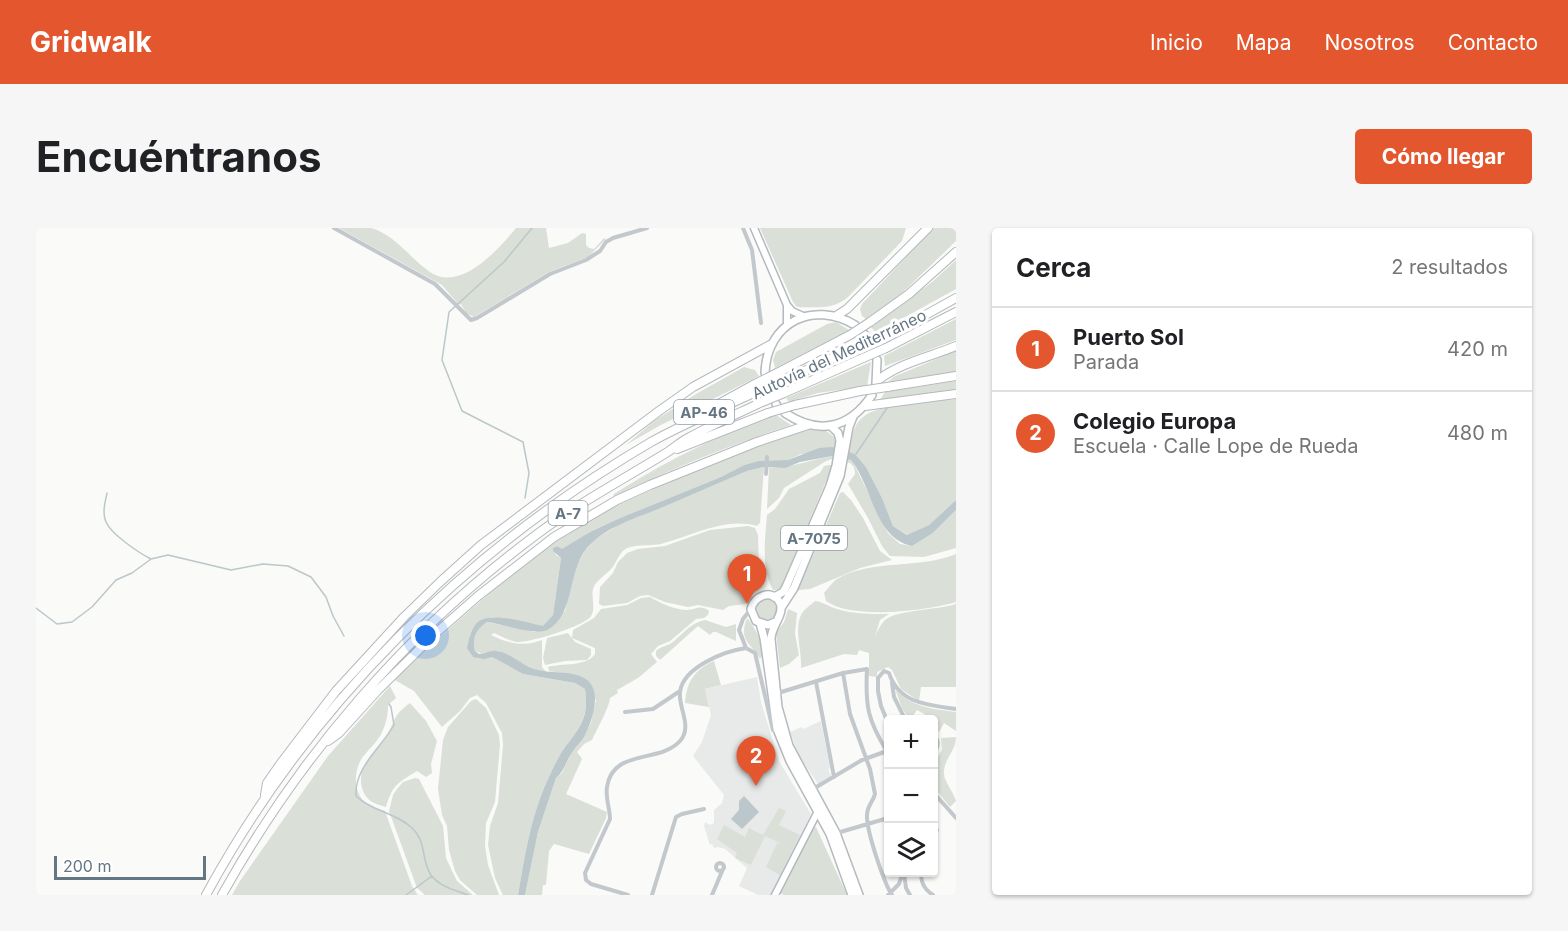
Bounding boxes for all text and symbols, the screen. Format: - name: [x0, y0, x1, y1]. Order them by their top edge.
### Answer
- text: Gridwalk: [30, 25, 152, 59]
- text: Inicio: [1150, 30, 1203, 55]
- text: Mapa: [1236, 30, 1291, 55]
- text: Nosotros: [1324, 30, 1415, 55]
- text: Contacto: [1448, 30, 1538, 55]
- button: Cómo llegar: [1355, 129, 1532, 184]
- text: Encuéntranos: [36, 131, 321, 182]
- text: Cerca: [1016, 252, 1091, 283]
- text: 2 resultados: [1391, 255, 1508, 279]
- street label: Autovía del Mediterráneo: [749, 305, 929, 403]
- text: Puerto Sol: [1073, 324, 1184, 350]
- text: 1: [1031, 337, 1040, 361]
- text: 420 m: [1447, 337, 1508, 361]
- text: Parada: [1073, 350, 1139, 374]
- road number: AP-46: [674, 400, 734, 424]
- text: Colegio Europa: [1073, 408, 1236, 434]
- text: 2: [1029, 421, 1042, 445]
- text: 480 m: [1447, 421, 1508, 445]
- text: Escuela · Calle Lope de Rueda: [1073, 434, 1359, 458]
- road number: A-7: [548, 501, 588, 525]
- road number: A-7075: [781, 526, 847, 550]
- pin: 1: [728, 554, 766, 604]
- your location: [411, 621, 440, 650]
- map controls: [884, 715, 938, 877]
- button: +: [884, 715, 938, 769]
- pin: 2: [736, 736, 776, 786]
- button: −: [884, 769, 938, 823]
- button: layers: [884, 823, 938, 877]
- scale bar: [54, 853, 206, 880]
- text: 200 m: [63, 856, 111, 876]

